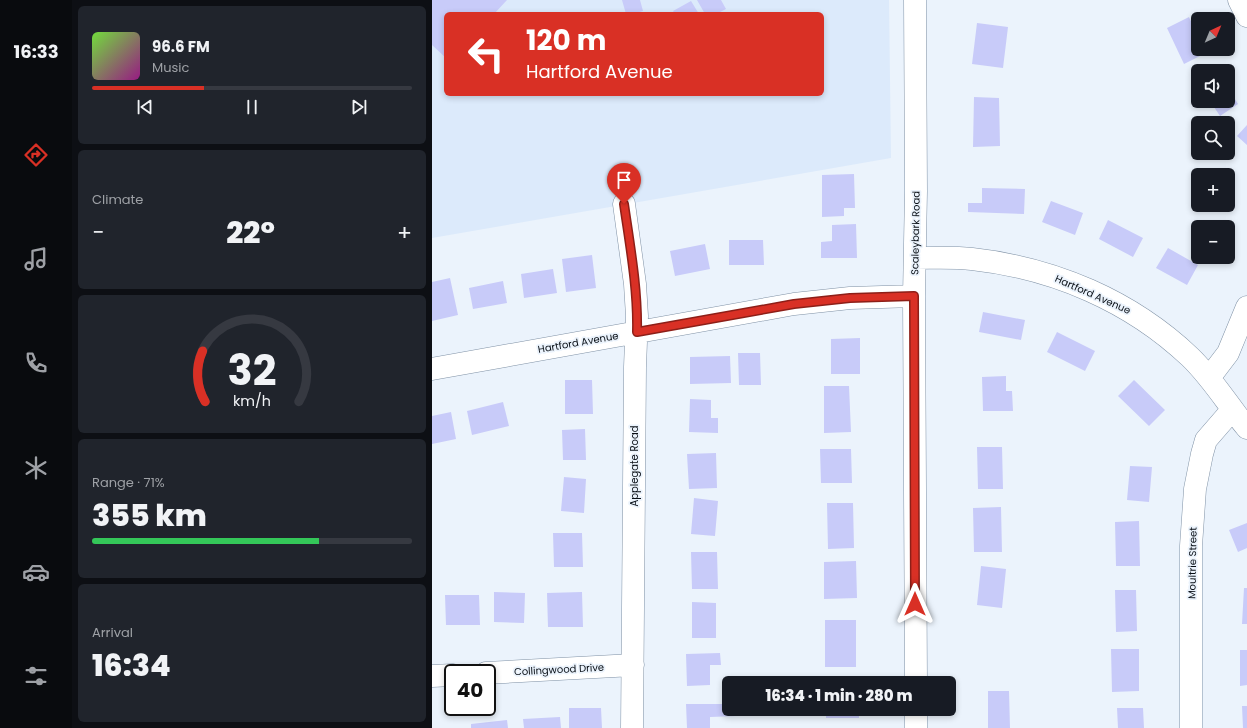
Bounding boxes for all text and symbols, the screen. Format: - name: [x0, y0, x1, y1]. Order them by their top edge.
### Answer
- north arrow: [1191, 12, 1235, 56]
- map controls: [1191, 12, 1235, 264]
- text: 120 m: [526, 21, 606, 60]
- icon: left: [460, 28, 512, 80]
- text: 96.6 FM: [152, 36, 210, 57]
- text: 16:33: [13, 39, 59, 64]
- text: Music: [152, 58, 189, 77]
- text: Hartford Avenue: [526, 59, 673, 84]
- button: sound: [1191, 64, 1235, 108]
- icon: previous: [134, 96, 156, 118]
- icon: pause: [241, 96, 263, 118]
- icon: next: [348, 96, 370, 118]
- button: search: [1191, 116, 1235, 160]
- icon: directions: [22, 141, 50, 169]
- pin: [607, 163, 641, 204]
- button: +: [1191, 168, 1235, 212]
- icon: arrive: [613, 169, 635, 191]
- text: Climate: [92, 190, 143, 209]
- street label: Scaleybark Road: [907, 191, 924, 275]
- text: 22°: [226, 211, 275, 254]
- text: −: [92, 217, 104, 248]
- text: +: [397, 217, 412, 248]
- button: −: [1191, 220, 1235, 264]
- icon: music: [22, 245, 50, 273]
- street label: Hartford Avenue: [1053, 271, 1133, 318]
- street label: Hartford Avenue: [537, 328, 619, 357]
- text: 32: [228, 341, 276, 400]
- icon: phone: [22, 349, 50, 377]
- text: km/h: [233, 391, 271, 411]
- street label: Applegate Road: [627, 426, 642, 506]
- icon: climate: [22, 454, 50, 482]
- text: Range · 71%: [92, 473, 165, 492]
- text: 355 km: [92, 494, 207, 537]
- street label: Moultrie Street: [1184, 527, 1201, 599]
- icon: car: [22, 558, 50, 586]
- position arrow: [894, 583, 936, 625]
- text: Arrival: [92, 623, 133, 642]
- text: 16:34: [92, 644, 171, 687]
- street label: Collingwood Drive: [514, 660, 604, 679]
- icon: filters: [22, 662, 50, 690]
- speed limit sign: 40: [444, 664, 496, 716]
- text: 16:34 · 1 min · 280 m: [765, 685, 913, 706]

